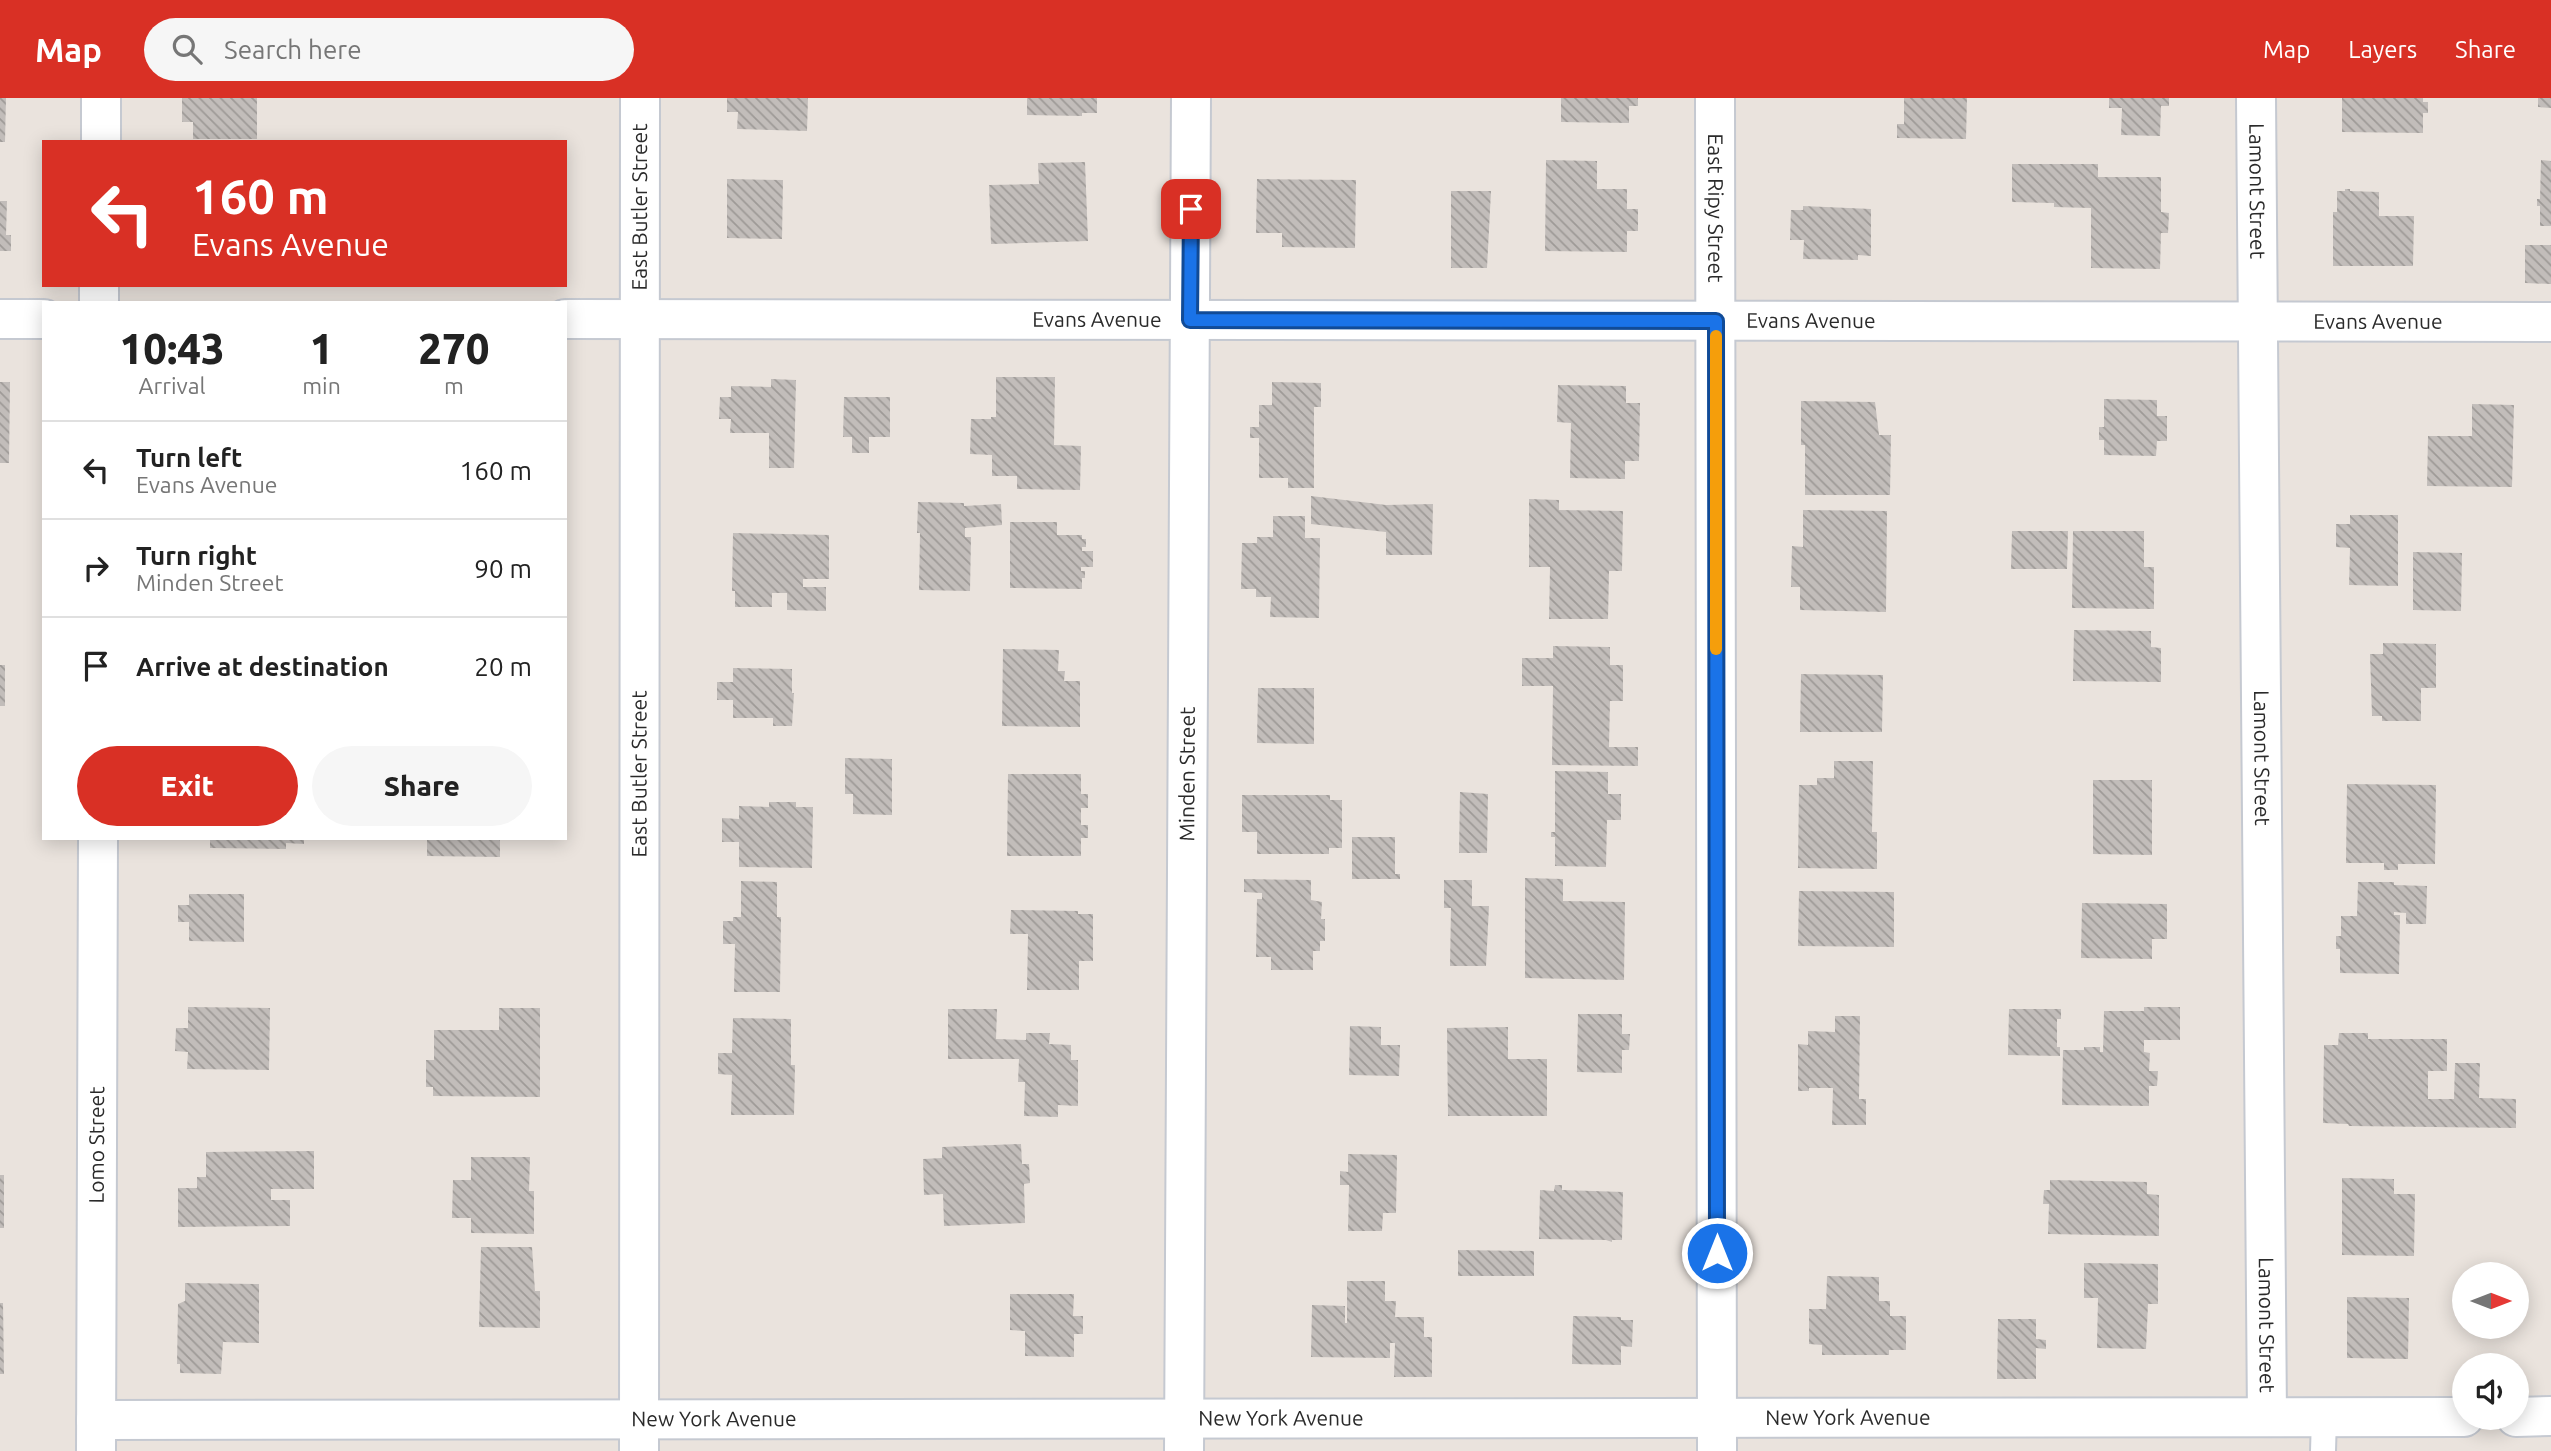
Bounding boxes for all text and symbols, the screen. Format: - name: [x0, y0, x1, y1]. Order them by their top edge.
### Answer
- search box: [144, 18, 634, 81]
- icon: search: [168, 30, 206, 68]
- text: Map: [35, 31, 102, 68]
- text: Search here: [224, 35, 362, 64]
- text: Map: [2263, 36, 2310, 63]
- text: Layers: [2348, 36, 2417, 63]
- text: Share: [2455, 36, 2516, 63]
- street label: Lamont Street: [2245, 123, 2270, 259]
- street label: East Butler Street: [627, 124, 651, 290]
- street label: East Ripy Street: [1704, 134, 1728, 282]
- icon: left: [77, 168, 168, 259]
- text: 160 m: [192, 168, 329, 223]
- pin: [1161, 179, 1221, 239]
- icon: arrive: [1172, 190, 1210, 228]
- text: Evans Avenue: [192, 226, 389, 262]
- street label: Evans Avenue: [1032, 307, 1162, 331]
- street label: Evans Avenue: [1746, 308, 1876, 332]
- street label: Evans Avenue: [2313, 309, 2443, 333]
- text: 10:43: [120, 325, 225, 372]
- text: 1: [310, 325, 333, 372]
- text: 270: [418, 325, 489, 372]
- text: Arrival: [139, 373, 206, 398]
- text: min: [302, 373, 341, 398]
- text: m: [444, 373, 464, 398]
- text: Turn left: [136, 443, 242, 472]
- icon: left: [77, 451, 115, 489]
- text: 160 m: [460, 456, 532, 485]
- text: Evans Avenue: [136, 472, 278, 497]
- text: Turn right: [136, 541, 257, 570]
- icon: right: [77, 549, 115, 587]
- text: 90 m: [474, 554, 532, 583]
- text: Minden Street: [136, 570, 283, 595]
- icon: arrive: [77, 647, 115, 685]
- text: Arrive at destination: [136, 652, 389, 681]
- text: 20 m: [474, 652, 532, 681]
- street label: Lamont Street: [2250, 690, 2275, 826]
- street label: East Butler Street: [626, 691, 651, 857]
- street label: Minden Street: [1174, 707, 1199, 841]
- button: Exit: [77, 746, 298, 826]
- button: Share: [312, 746, 532, 826]
- street label: Lomo Street: [84, 1086, 108, 1203]
- position arrow: [1680, 1216, 1754, 1290]
- street label: Lamont Street: [2255, 1257, 2280, 1393]
- north arrow: [2452, 1262, 2529, 1339]
- map controls: [2452, 1262, 2529, 1430]
- button: sound: [2452, 1353, 2529, 1430]
- street label: New York Avenue: [1198, 1405, 1364, 1430]
- street label: New York Avenue: [1765, 1405, 1931, 1429]
- street label: New York Avenue: [631, 1406, 797, 1430]

